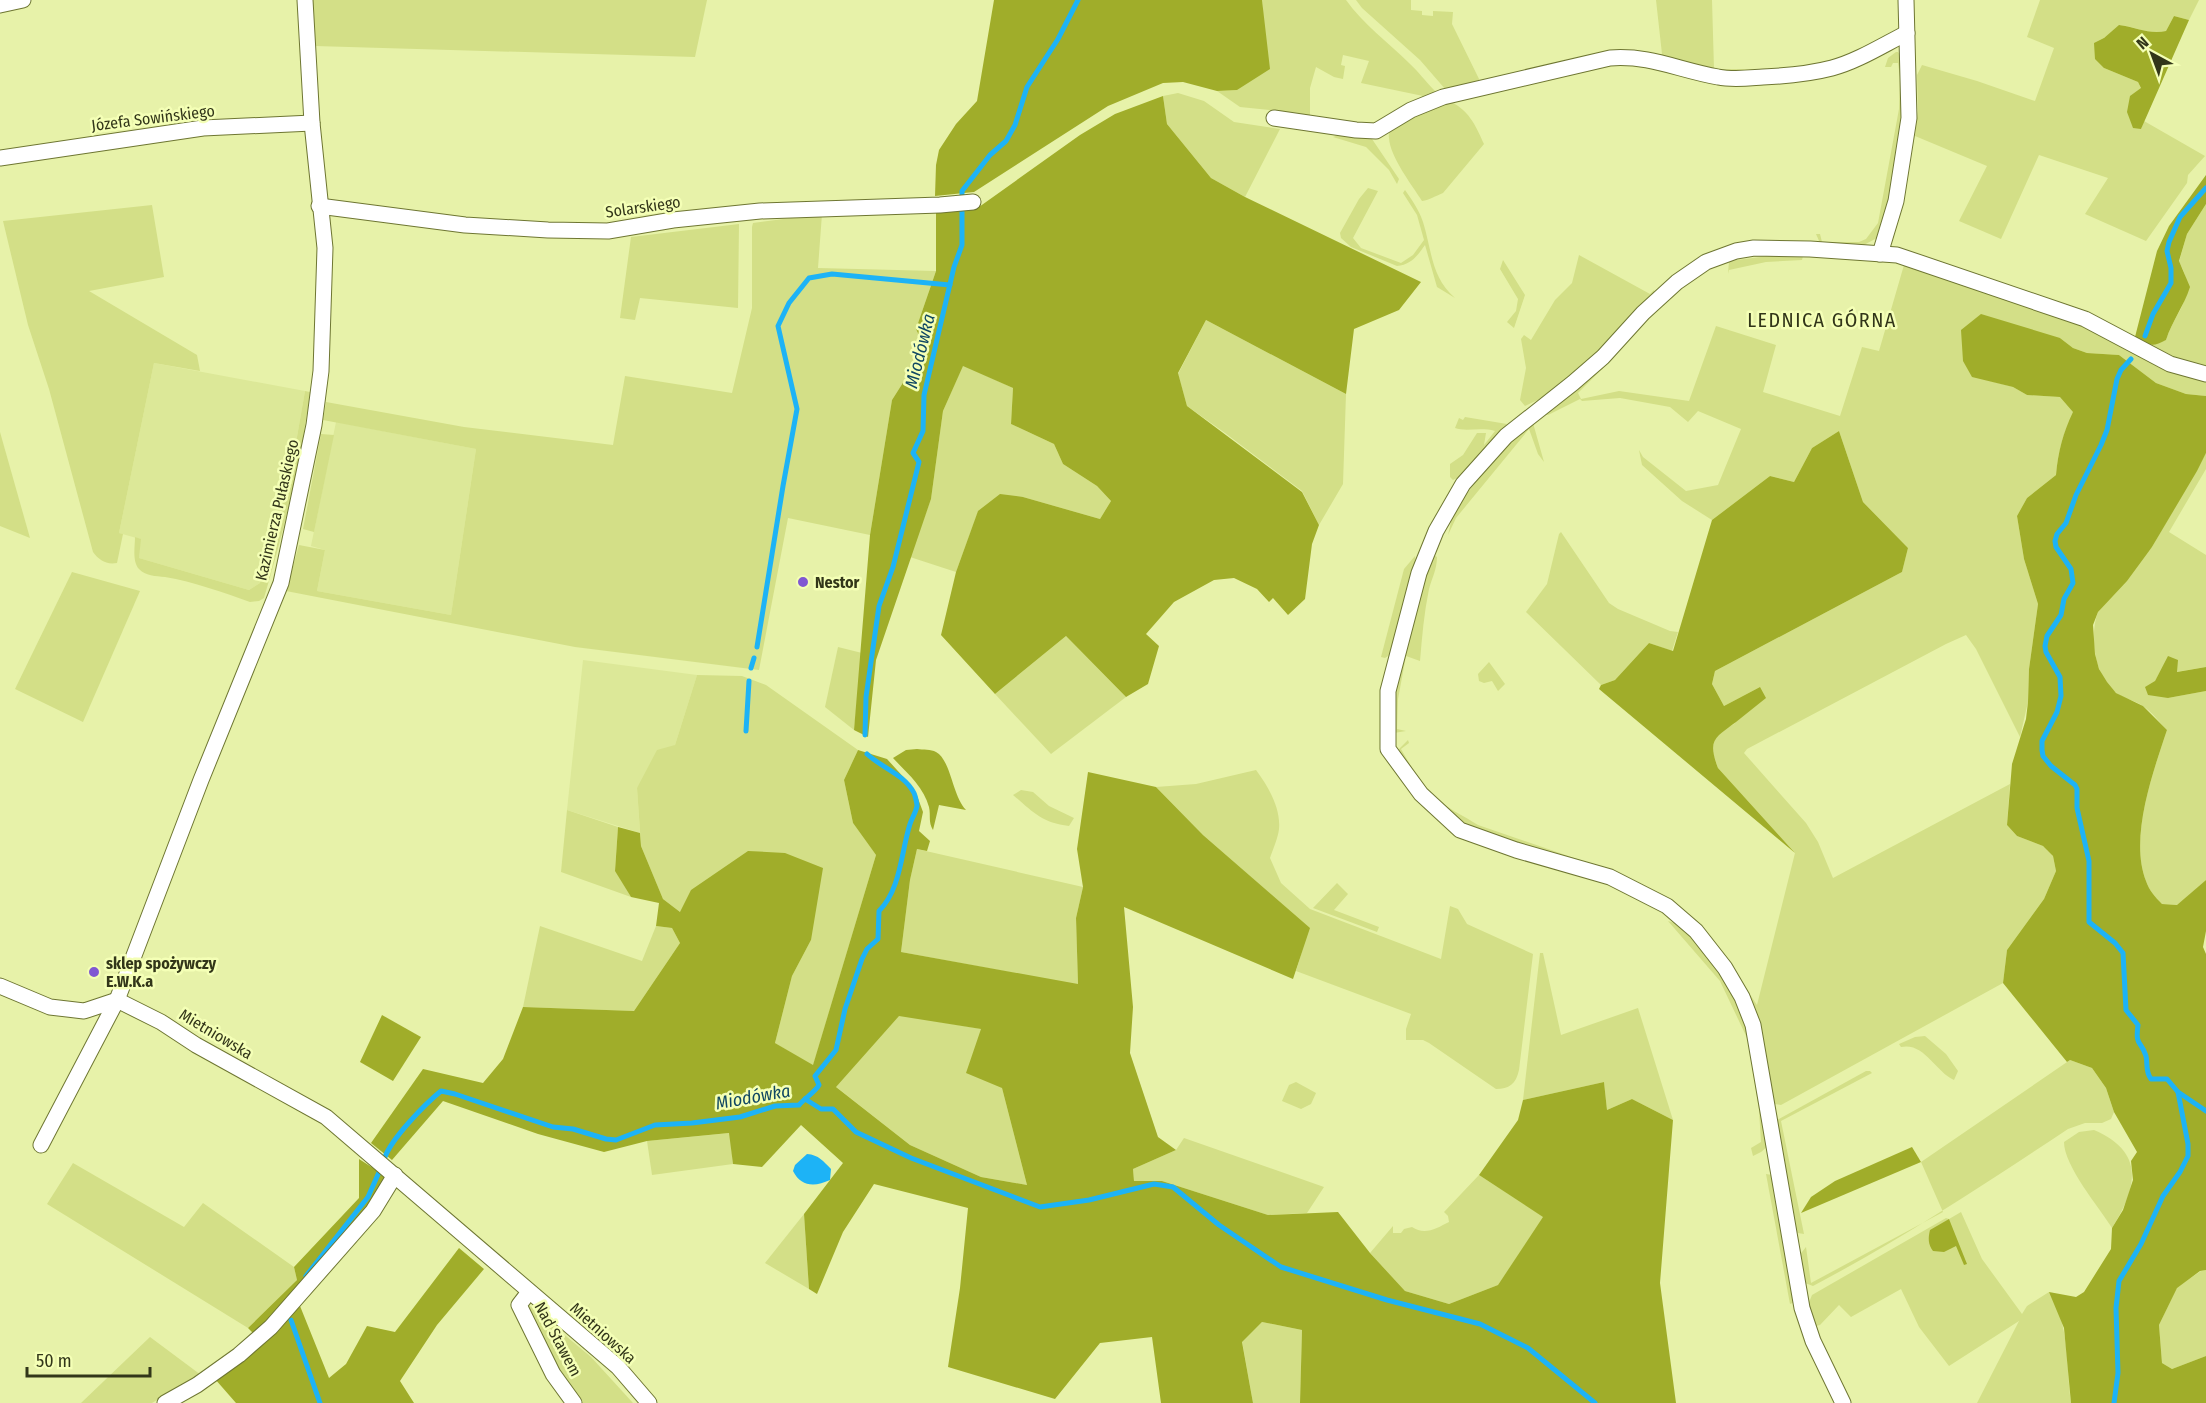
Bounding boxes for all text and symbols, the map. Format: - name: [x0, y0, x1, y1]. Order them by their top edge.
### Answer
- north arrow: [2122, 24, 2182, 84]
- text: N: [2133, 33, 2152, 53]
- street label: Józefa Sowińskiego: [90, 101, 216, 135]
- street label: Solarskiego: [604, 192, 682, 222]
- district label: LEDNICA GÓRNA: [1747, 308, 1897, 332]
- water label: Miodówka: [900, 312, 940, 390]
- street label: Kazimierza Pułaskiego: [251, 438, 303, 582]
- place label: Nestor: [815, 573, 860, 592]
- marker: Nestor: [796, 575, 810, 589]
- place label: sklep spożywczy E.W.K.a: [106, 954, 217, 991]
- marker: sklep spożywczy E.W.K.a: [87, 965, 101, 979]
- street label: Mietniowska: [176, 1005, 256, 1063]
- water label: Miodówka: [714, 1080, 792, 1114]
- street label: Nad Stawem: [531, 1299, 585, 1379]
- street label: Mietniowska: [566, 1299, 640, 1368]
- scale bar: [27, 1340, 150, 1378]
- text: 50 m: [36, 1350, 72, 1372]

